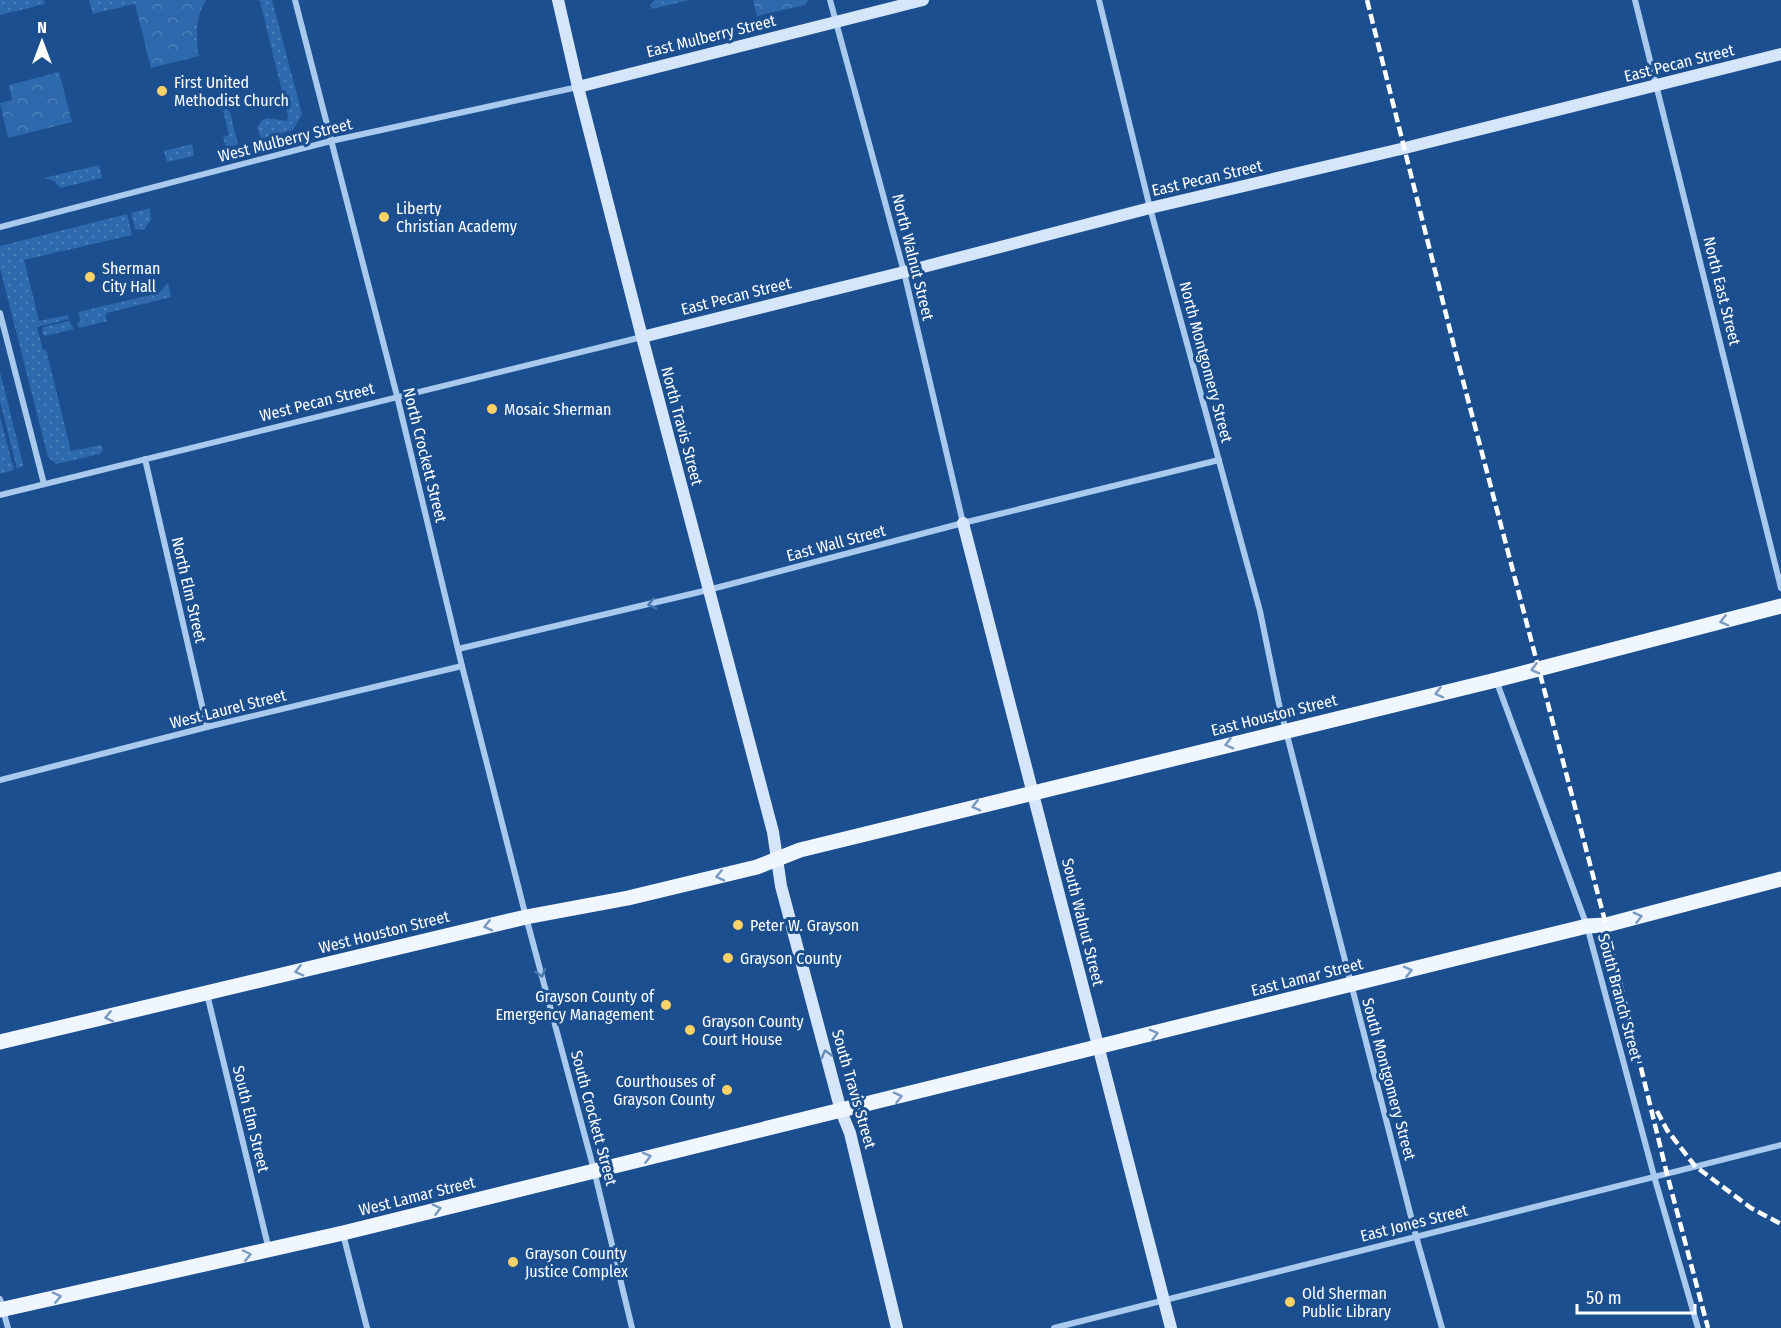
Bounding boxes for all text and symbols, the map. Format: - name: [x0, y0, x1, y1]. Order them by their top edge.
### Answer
- street label: East Mulberry Street: [644, 11, 778, 61]
- north arrow: [12, 12, 72, 72]
- text: N: [37, 18, 47, 37]
- street label: East Pecan Street: [1622, 40, 1737, 86]
- place label: First United Methodist Church: [174, 73, 289, 110]
- marker: First United Methodist Church: [155, 84, 169, 98]
- street label: West Mulberry Street: [216, 114, 355, 166]
- street label: East Pecan Street: [1150, 156, 1265, 200]
- street label: North Walnut Street: [888, 192, 938, 323]
- place label: Liberty Christian Academy: [396, 199, 518, 236]
- marker: Liberty Christian Academy: [377, 210, 391, 224]
- street label: North East Street: [1699, 235, 1745, 348]
- place label: Sherman City Hall: [102, 259, 160, 296]
- marker: Sherman City Hall: [83, 270, 97, 284]
- street label: East Pecan Street: [679, 273, 794, 319]
- street label: North Montgomery Street: [1175, 279, 1237, 445]
- street label: North Travis Street: [657, 365, 707, 488]
- street label: West Pecan Street: [258, 378, 377, 425]
- street label: North Crockett Street: [399, 386, 451, 525]
- place label: Mosaic Sherman: [504, 400, 611, 419]
- marker: Mosaic Sherman: [485, 402, 499, 416]
- street label: East Wall Street: [784, 520, 888, 565]
- street label: North Elm Street: [168, 535, 211, 646]
- one-way arrow: [647, 596, 657, 609]
- one-way arrow: [1720, 614, 1730, 626]
- one-way arrow: [1531, 662, 1541, 675]
- street label: West Laurel Street: [168, 685, 289, 733]
- one-way arrow: [1434, 686, 1444, 699]
- street label: East Houston Street: [1209, 690, 1340, 740]
- one-way arrow: [1224, 737, 1234, 750]
- one-way arrow: [971, 799, 981, 812]
- street label: South Walnut Street: [1058, 856, 1108, 988]
- one-way arrow: [715, 869, 725, 882]
- street label: West Houston Street: [317, 906, 452, 957]
- one-way arrow: [1633, 911, 1643, 924]
- place label: Peter W. Grayson: [750, 916, 859, 935]
- one-way arrow: [483, 918, 493, 931]
- marker: Peter W. Grayson: [731, 918, 745, 932]
- street label: South Branch Street: [1594, 931, 1646, 1063]
- place label: Grayson County: [740, 949, 843, 968]
- marker: Grayson County: [721, 951, 735, 965]
- street label: East Lamar Street: [1249, 954, 1366, 1000]
- one-way arrow: [294, 964, 304, 977]
- one-way arrow: [1402, 965, 1412, 978]
- one-way arrow: [534, 968, 547, 978]
- place label: Grayson County of Emergency Management: [495, 987, 655, 1024]
- street label: South Montgomery Street: [1358, 996, 1420, 1163]
- marker: Grayson County of Emergency Management: [659, 998, 673, 1012]
- one-way arrow: [104, 1009, 114, 1022]
- place label: Grayson County Court House: [702, 1012, 805, 1049]
- marker: Grayson County Court House: [683, 1023, 697, 1037]
- street label: South Travis Street: [828, 1027, 880, 1151]
- one-way arrow: [1149, 1028, 1159, 1041]
- street label: South Crockett Street: [567, 1048, 621, 1188]
- one-way arrow: [821, 1049, 833, 1060]
- street label: South Elm Street: [229, 1064, 274, 1175]
- place label: Courthouses of Grayson County: [613, 1072, 716, 1109]
- marker: Courthouses of Grayson County: [720, 1083, 734, 1097]
- one-way arrow: [893, 1091, 903, 1104]
- one-way arrow: [641, 1152, 651, 1165]
- street label: West Lamar Street: [357, 1172, 478, 1220]
- street label: East Jones Street: [1358, 1200, 1470, 1246]
- one-way arrow: [432, 1204, 442, 1217]
- place label: Grayson County Justice Complex: [525, 1244, 628, 1281]
- one-way arrow: [242, 1249, 252, 1262]
- marker: Grayson County Justice Complex: [506, 1255, 520, 1269]
- scale bar: [1577, 1277, 1696, 1315]
- place label: Old Sherman Public Library: [1302, 1284, 1392, 1321]
- text: 50 m: [1586, 1287, 1622, 1309]
- one-way arrow: [52, 1291, 62, 1304]
- marker: Old Sherman Public Library: [1283, 1295, 1297, 1309]

